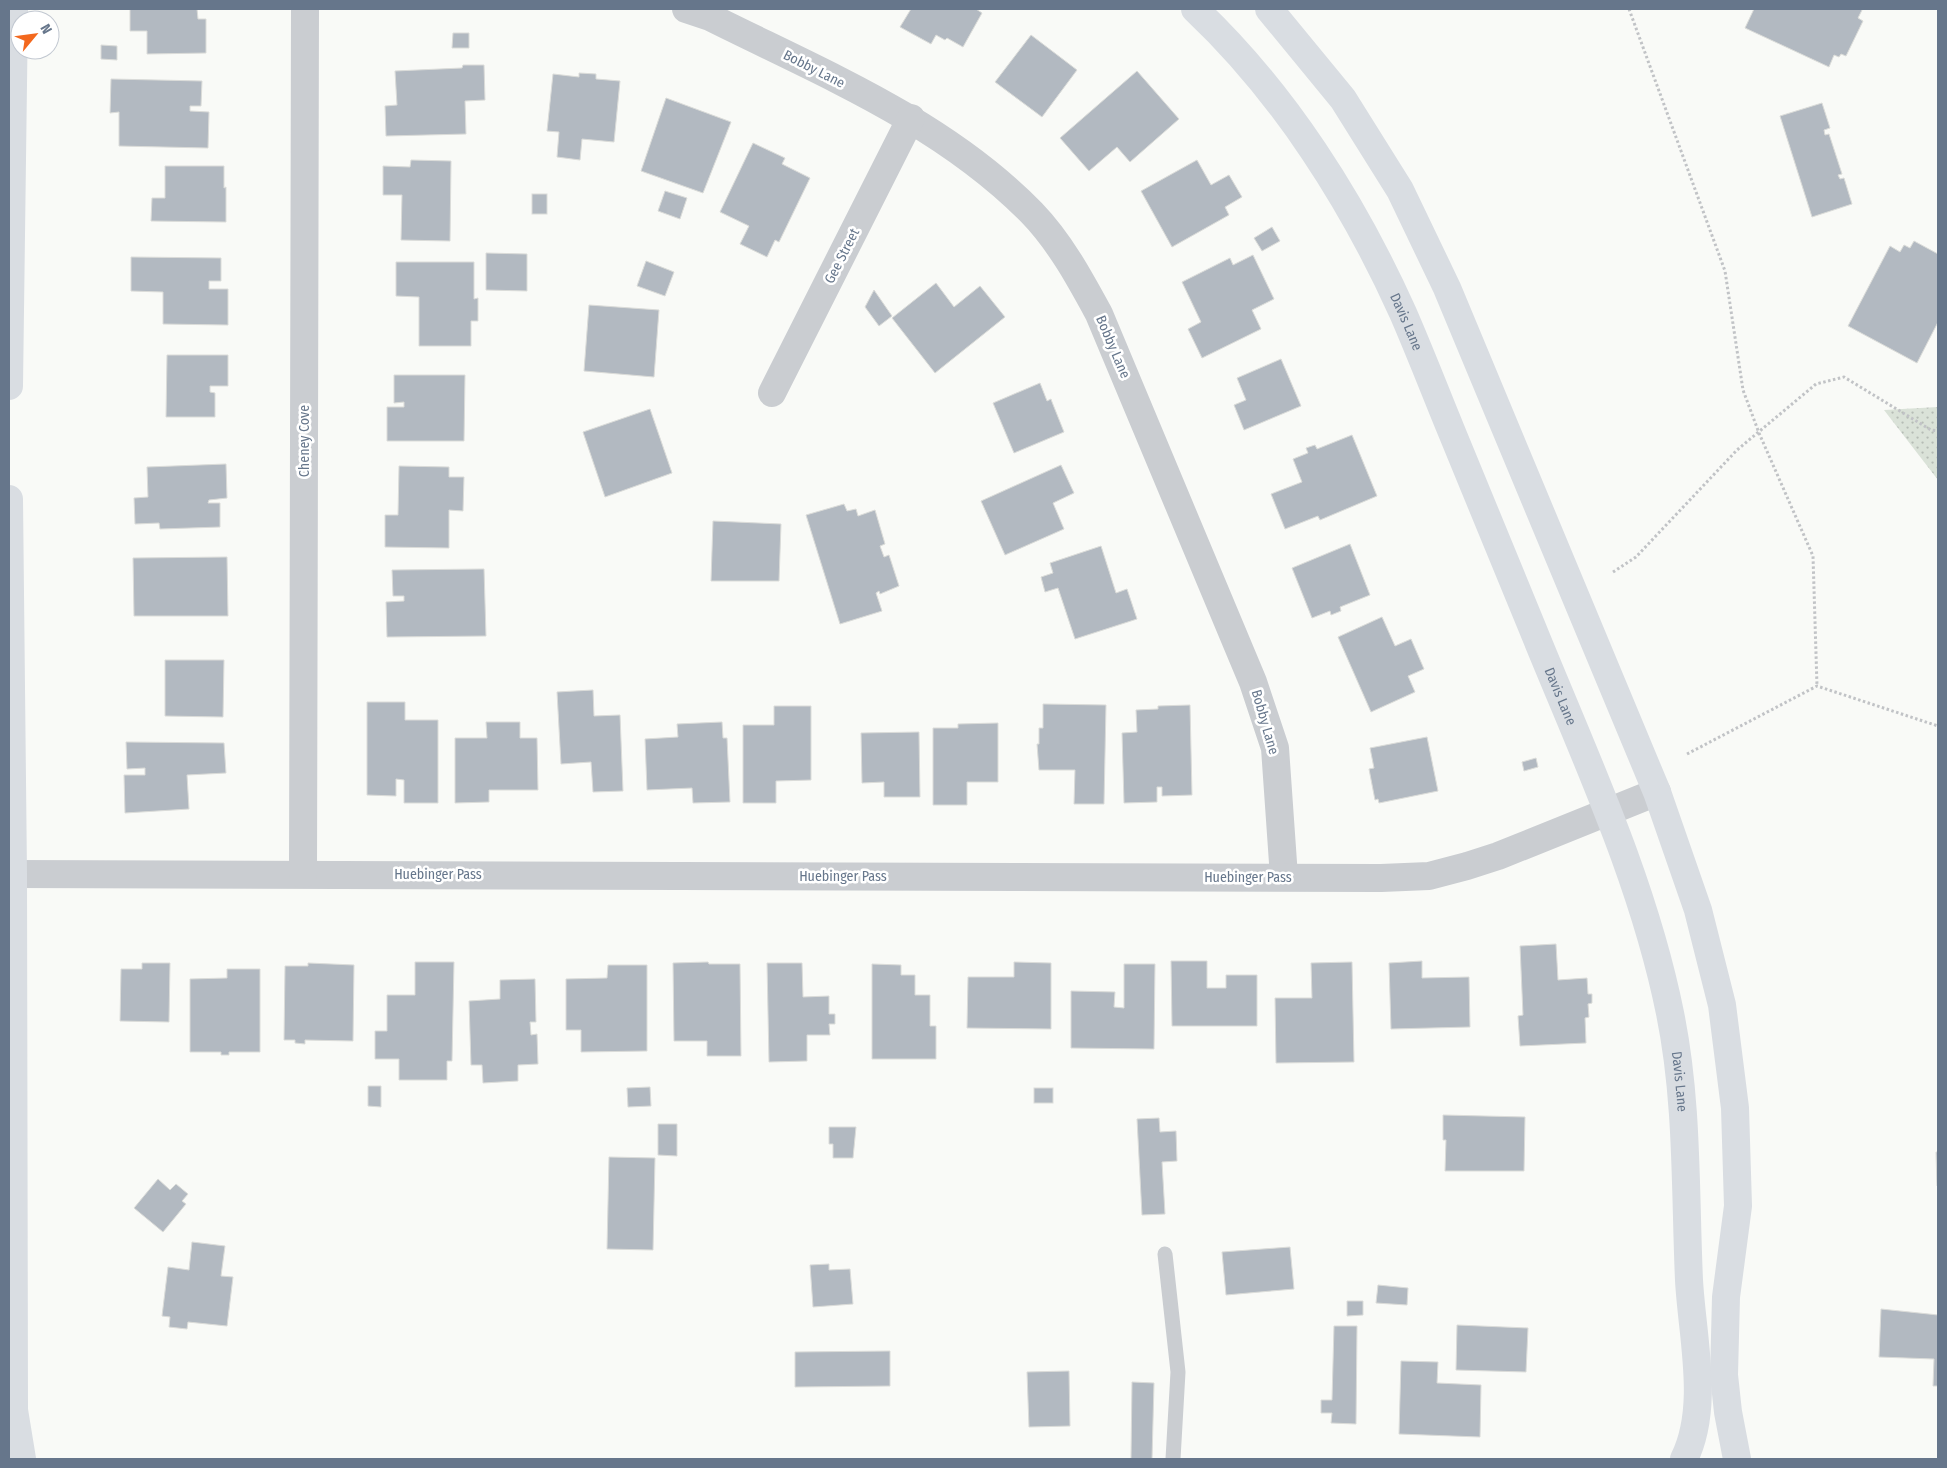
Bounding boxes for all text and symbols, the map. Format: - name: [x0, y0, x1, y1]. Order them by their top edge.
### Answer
- north arrow: [10, 10, 60, 60]
- text: N: [36, 21, 55, 37]
- street label: Bobby Lane: [780, 46, 848, 92]
- street label: Gee Street: [821, 225, 863, 286]
- street label: Davis Lane: [1386, 290, 1426, 353]
- street label: Bobby Lane: [1092, 313, 1134, 381]
- street label: Cheney Cove: [296, 405, 313, 477]
- street label: Davis Lane: [1541, 665, 1580, 728]
- street label: Bobby Lane: [1248, 688, 1282, 756]
- street label: Huebinger Pass: [394, 866, 482, 883]
- street label: Huebinger Pass: [799, 868, 887, 885]
- street label: Huebinger Pass: [1204, 869, 1292, 886]
- street label: Davis Lane: [1668, 1050, 1691, 1113]

